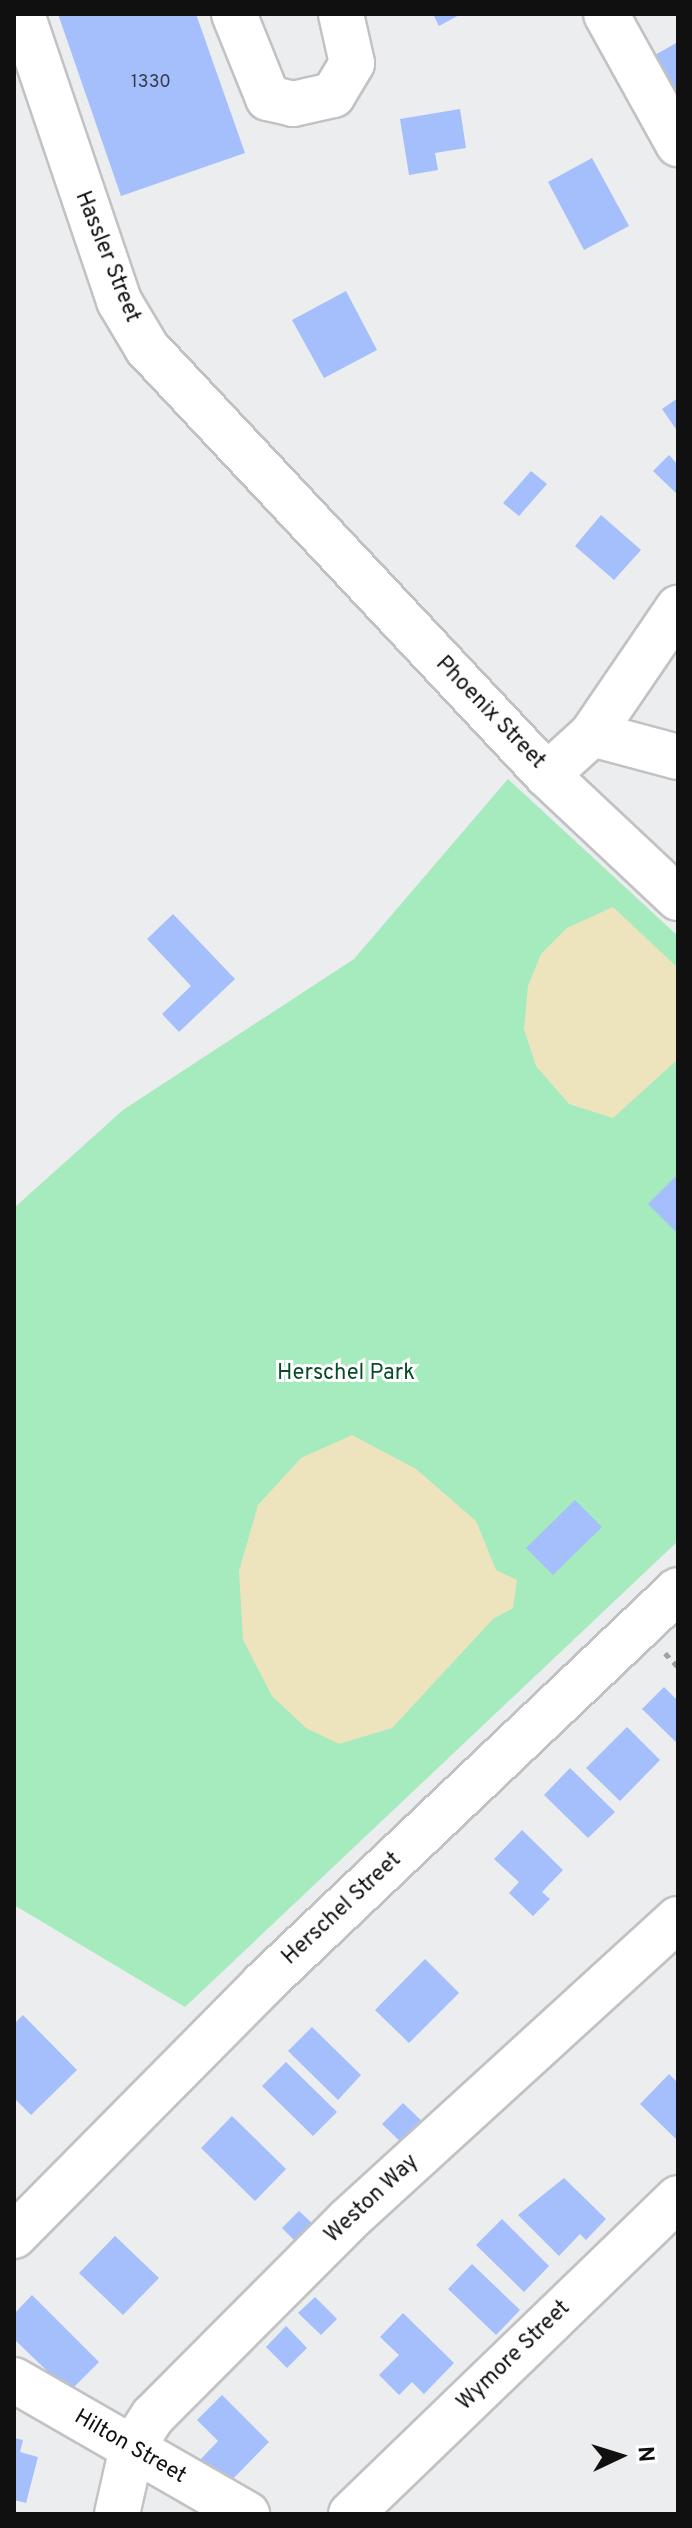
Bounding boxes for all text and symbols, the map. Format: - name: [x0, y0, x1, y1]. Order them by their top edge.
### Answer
- house number: 1330: [131, 72, 171, 94]
- street label: Hassler Street: [69, 188, 145, 326]
- street label: Phoenix Street: [430, 651, 550, 775]
- park label: Herschel Park: [277, 1361, 415, 1387]
- street label: Herschel Street: [277, 1847, 407, 1971]
- street label: Weston Way: [320, 2149, 424, 2249]
- street label: Wymore Street: [452, 2296, 576, 2416]
- street label: Hilton Street: [69, 2404, 191, 2490]
- north arrow: [580, 2416, 660, 2496]
- text: N: [630, 2445, 658, 2463]

